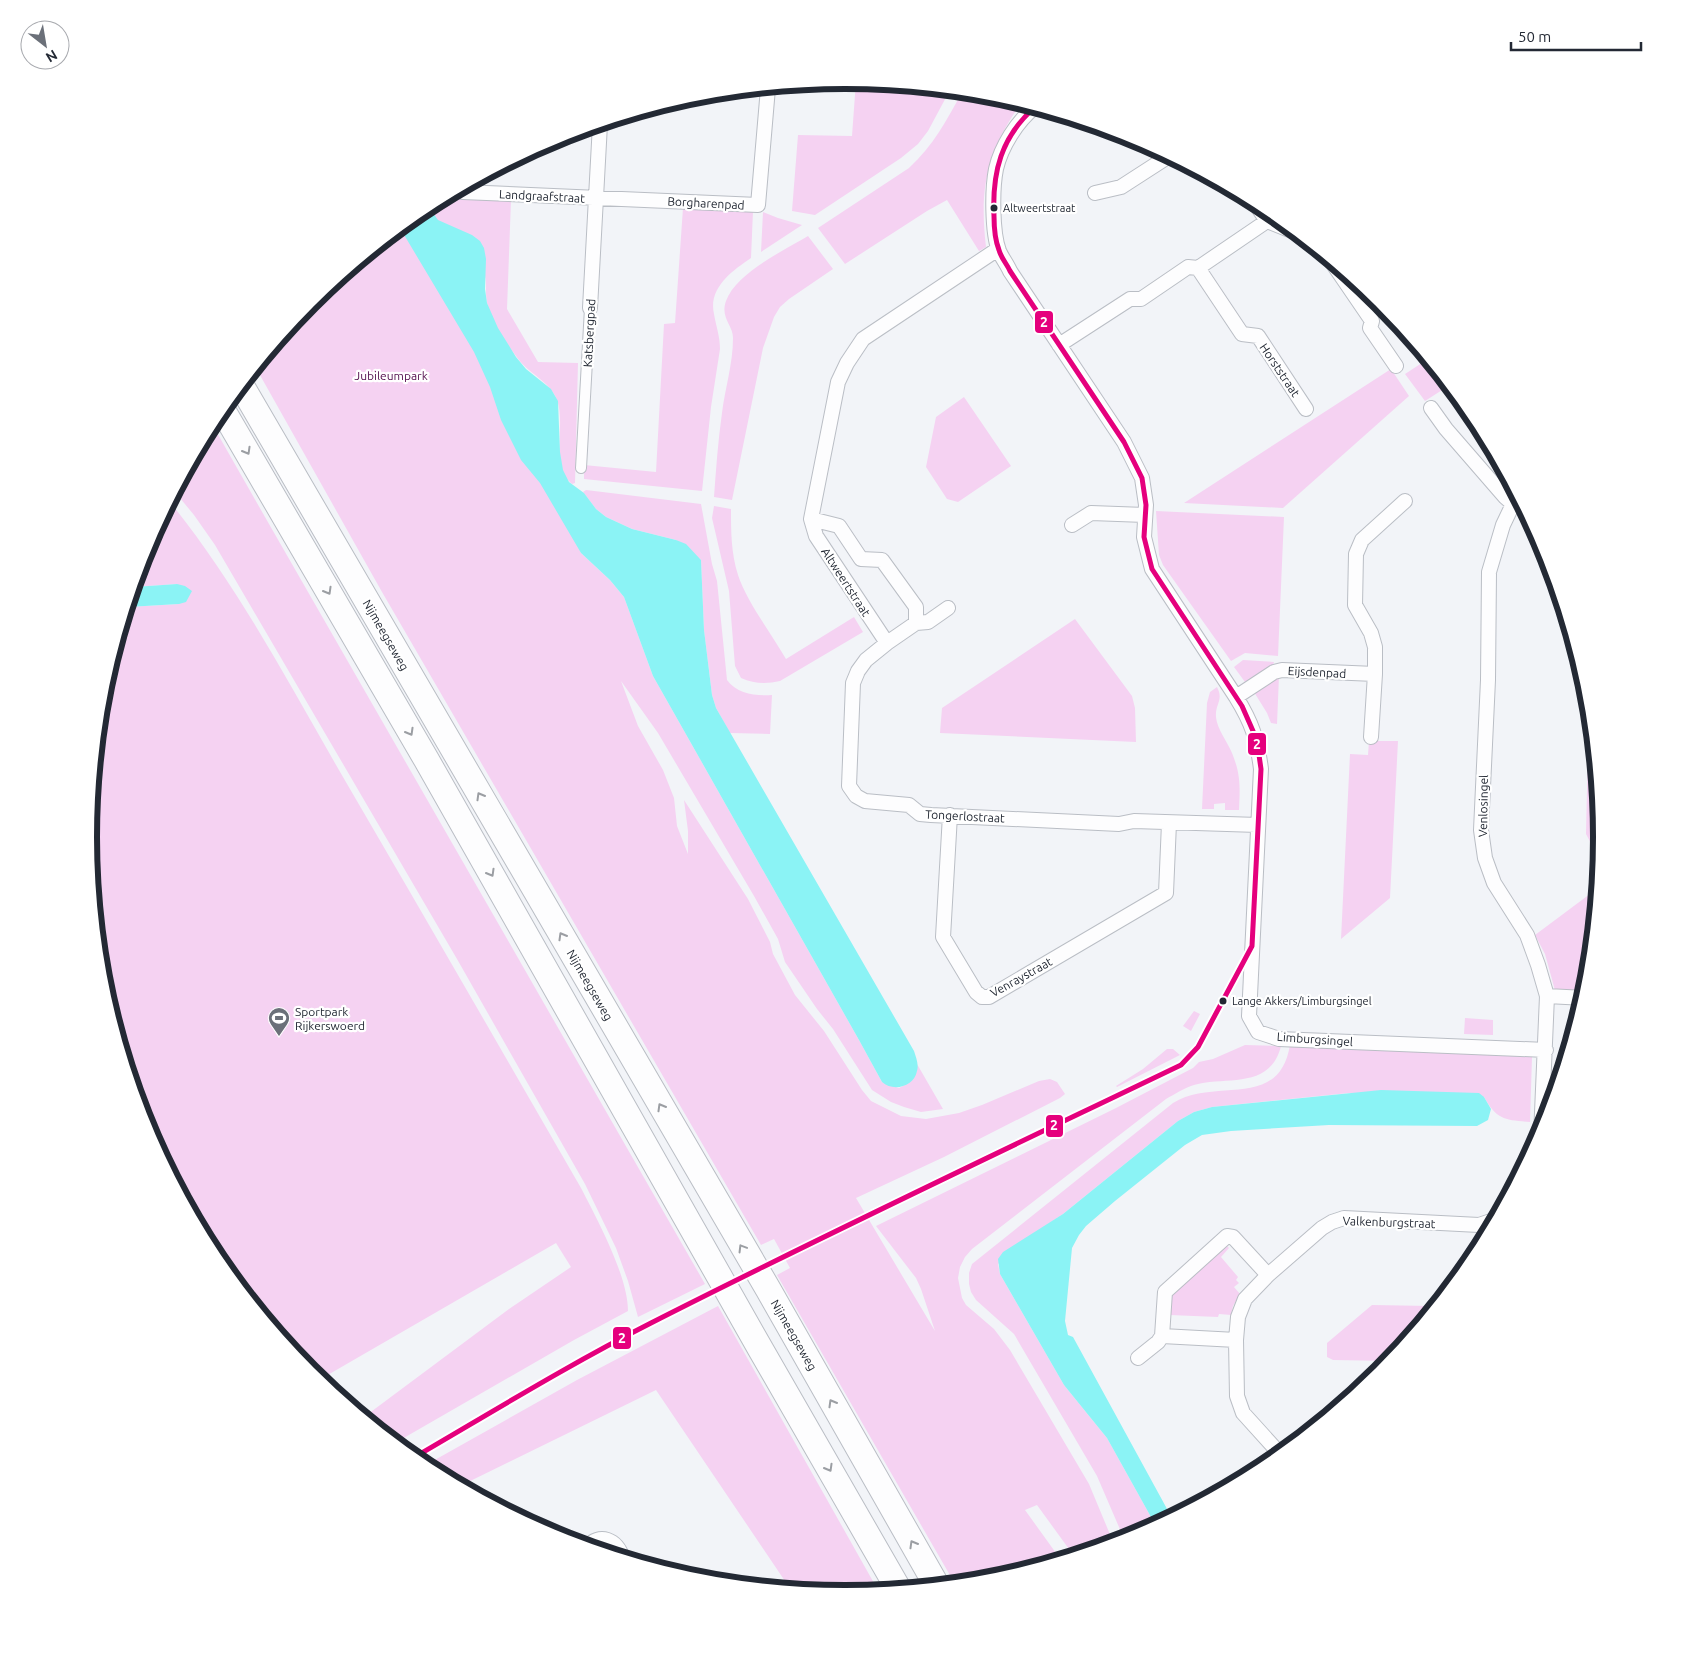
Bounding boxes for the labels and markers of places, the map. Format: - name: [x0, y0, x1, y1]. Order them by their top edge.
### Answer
- place label: Altweertstraat: [1003, 202, 1076, 214]
- marker: Altweertstraat: [989, 203, 999, 213]
- place label: Lange Akkers/Limburgsingel: [1232, 995, 1372, 1007]
- marker: Lange Akkers/Limburgsingel: [1218, 996, 1228, 1006]
- place label: Sportpark Rijkerswoerd: [295, 1005, 365, 1032]
- sports icon: Sportpark Rijkerswoerd: [267, 1006, 291, 1037]

